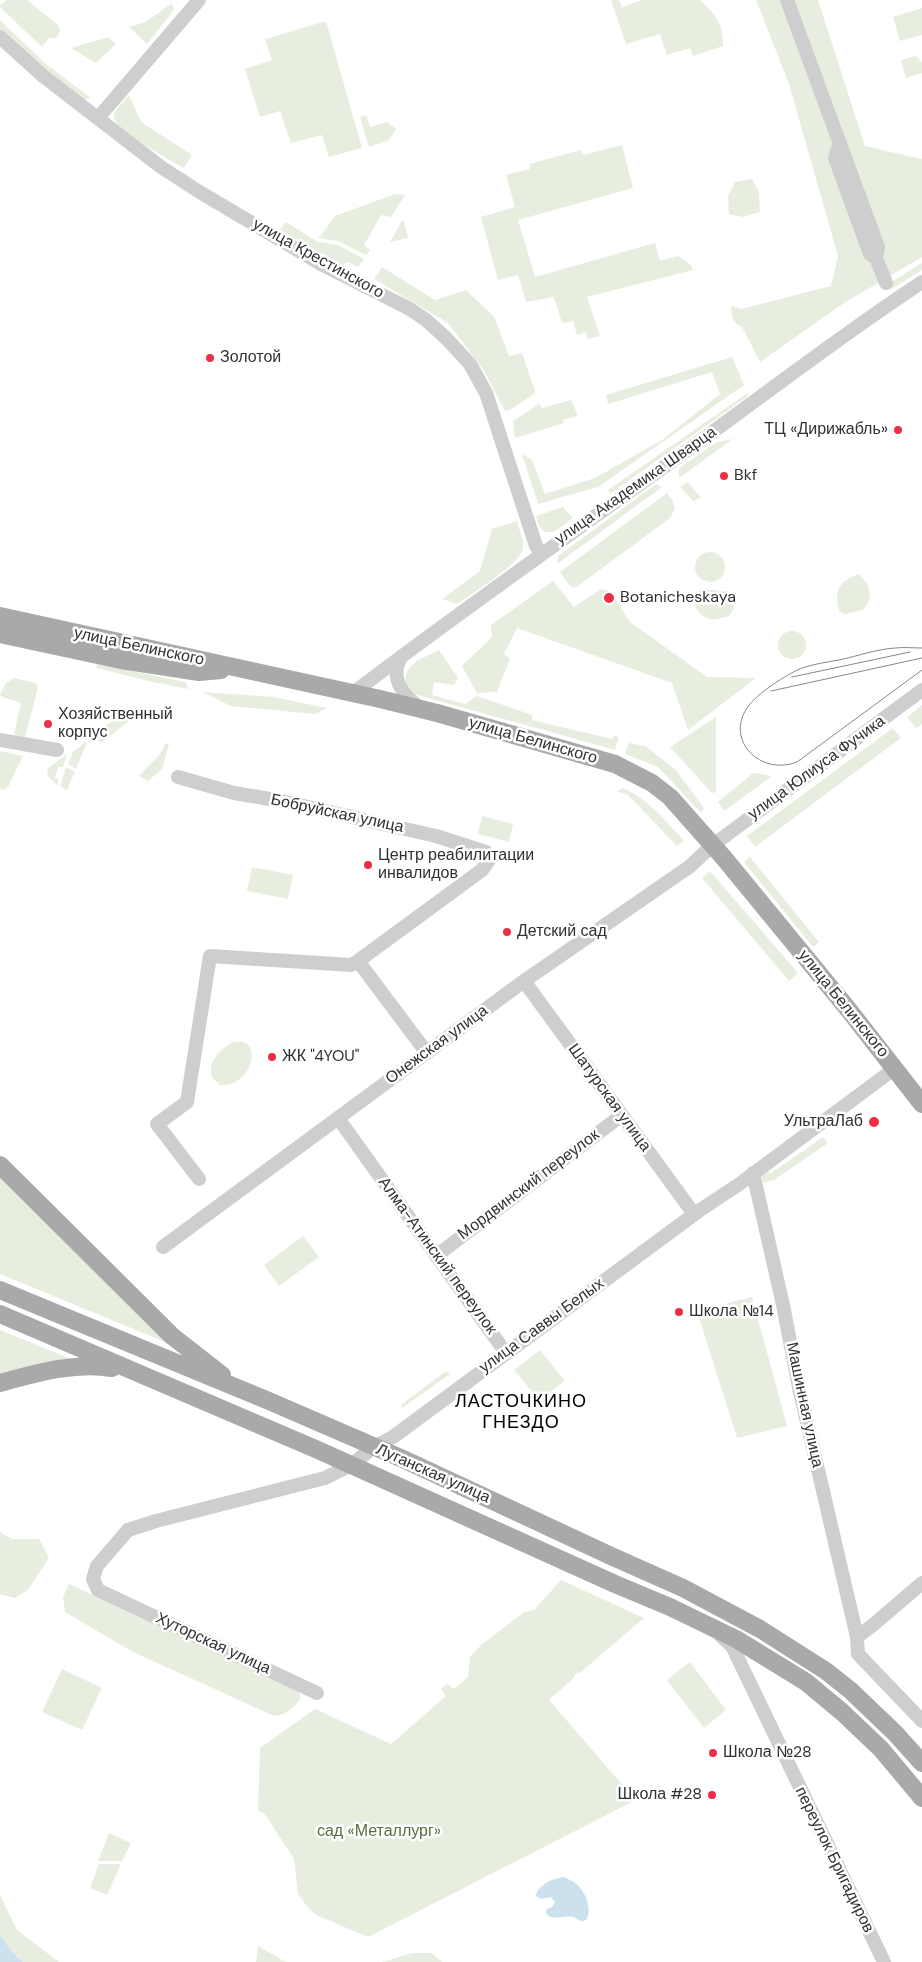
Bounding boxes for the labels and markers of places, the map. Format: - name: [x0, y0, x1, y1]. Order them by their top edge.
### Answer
- place label: Золотой: [220, 348, 281, 368]
- marker: Золотой: [204, 352, 216, 364]
- place label: ТЦ «Дирижабль»: [764, 420, 888, 440]
- marker: ТЦ «Дирижабль»: [892, 424, 904, 436]
- place label: Bkf: [734, 466, 757, 486]
- marker: Bkf: [718, 470, 730, 482]
- place label: Botanicheskaya: [620, 588, 736, 608]
- marker: Botanicheskaya: [602, 591, 616, 605]
- place label: Хозяйственный корпус: [58, 705, 173, 743]
- marker: Хозяйственный корпус: [42, 718, 54, 730]
- place label: Центр реабилитации инвалидов: [378, 846, 534, 884]
- marker: Центр реабилитации инвалидов: [362, 859, 374, 871]
- place label: Детский сад: [517, 922, 607, 942]
- marker: Детский сад: [501, 926, 513, 938]
- place label: ЖК "4YOU": [282, 1047, 359, 1067]
- marker: ЖК "4YOU": [266, 1051, 278, 1063]
- place label: УльтраЛаб: [784, 1112, 863, 1132]
- marker: УльтраЛаб: [867, 1115, 881, 1129]
- place label: Школа №14: [689, 1302, 774, 1322]
- marker: Школа №14: [673, 1306, 685, 1318]
- place label: Школа №28: [723, 1743, 812, 1763]
- marker: Школа №28: [707, 1747, 719, 1759]
- place label: Школа #28: [618, 1785, 702, 1805]
- marker: Школа #28: [706, 1789, 718, 1801]

